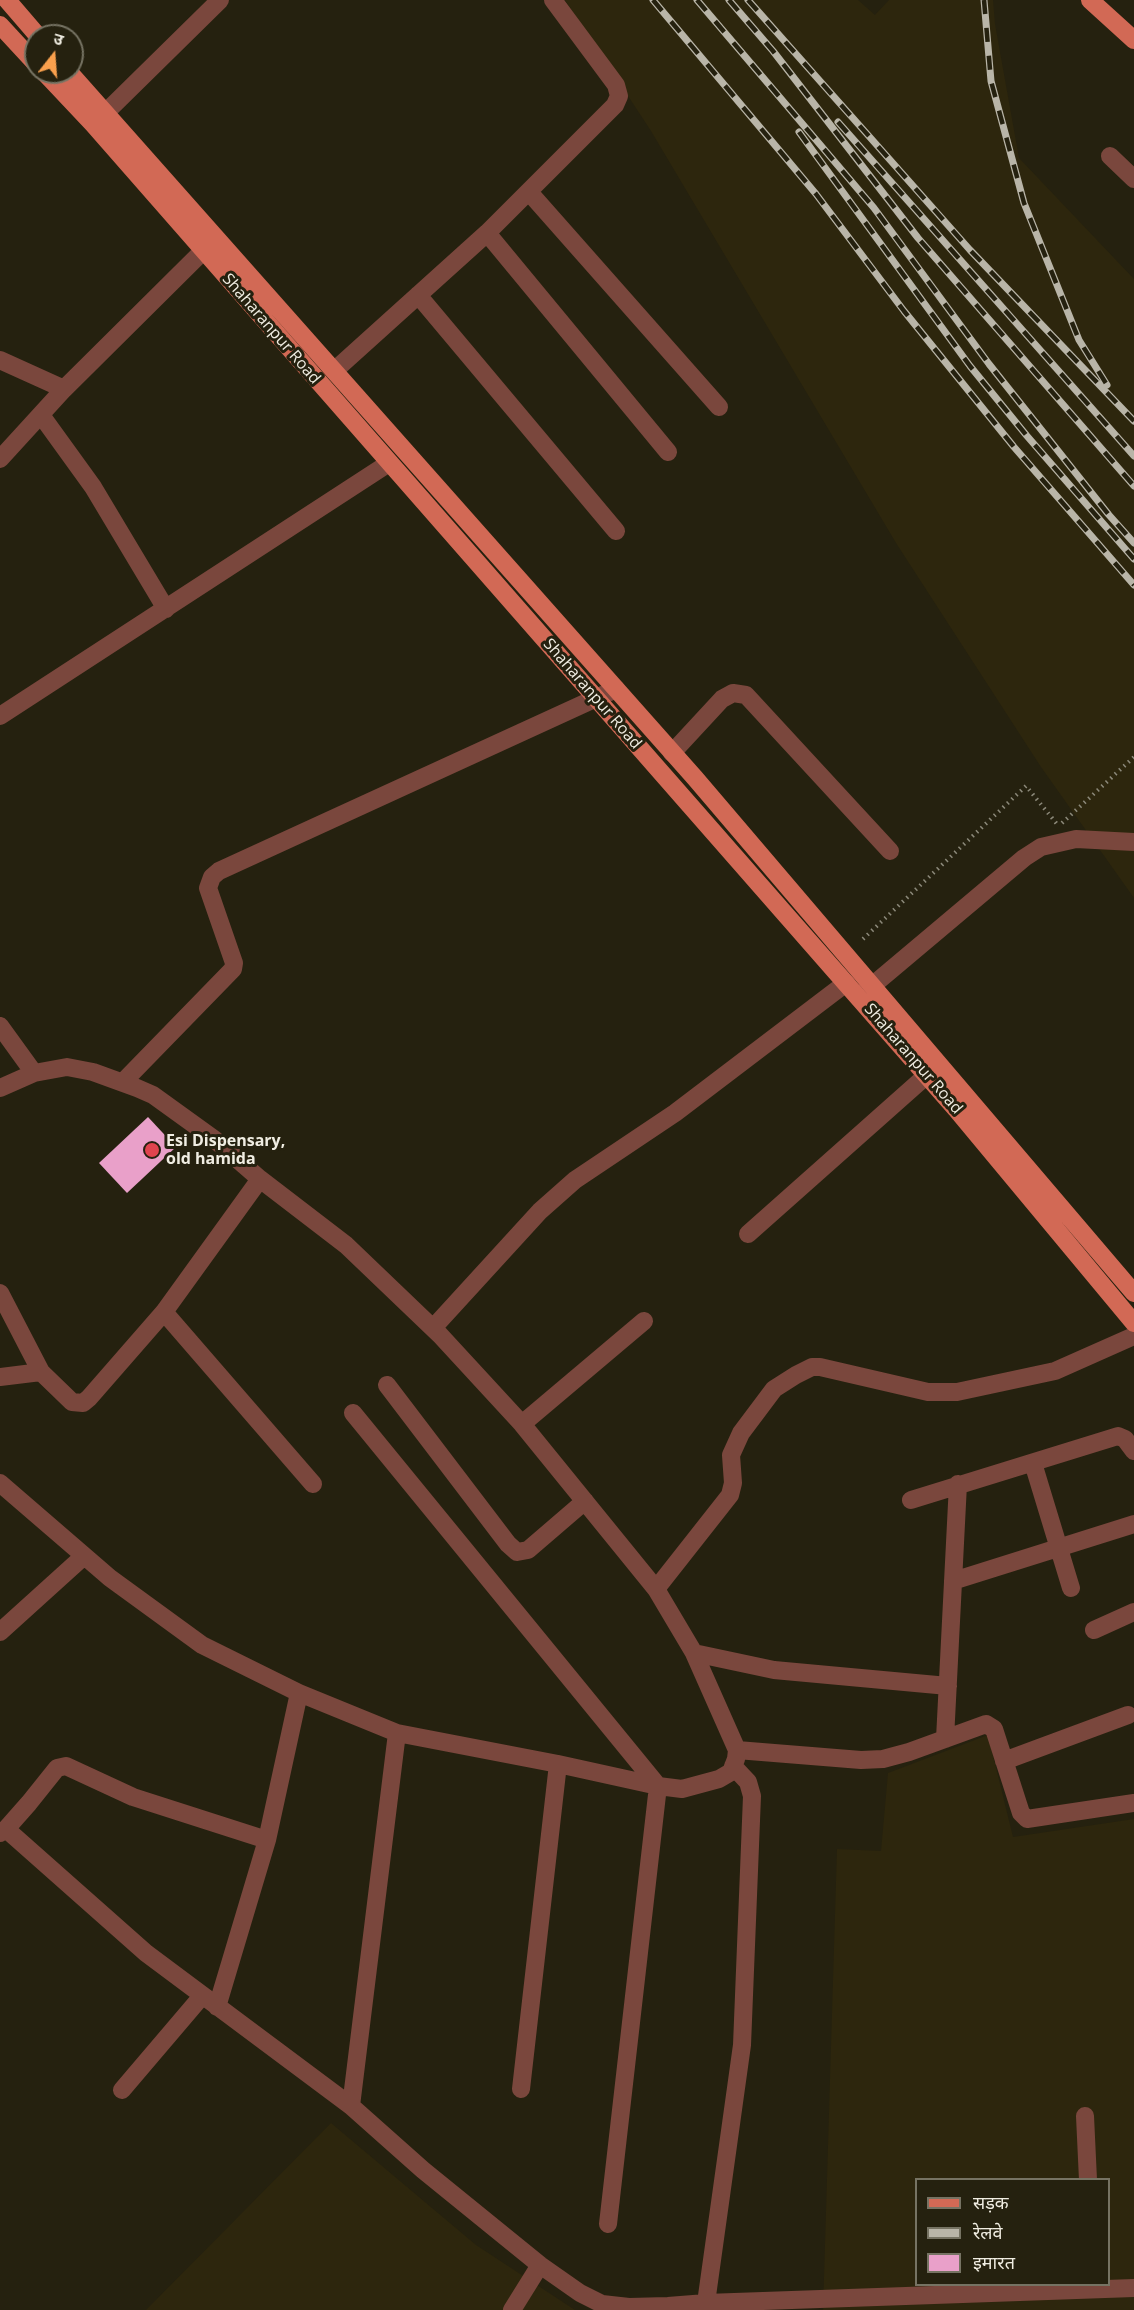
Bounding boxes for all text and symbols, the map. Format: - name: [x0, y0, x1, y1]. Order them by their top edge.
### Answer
- north arrow: [24, 24, 84, 84]
- text: उ: [51, 27, 66, 51]
- street label: Shaharanpur Road: [218, 270, 324, 388]
- street label: Shaharanpur Road: [539, 635, 645, 753]
- street label: Shaharanpur Road: [860, 1000, 966, 1118]
- place label: Esi Dispensary, old hamida: [166, 1131, 285, 1169]
- marker: Esi Dispensary, old hamida: [143, 1141, 161, 1159]
- legend: [915, 2178, 1110, 2286]
- text: सड़क: [973, 2190, 1009, 2214]
- text: रेलवे: [973, 2220, 1003, 2244]
- text: इमारत: [973, 2250, 1015, 2274]

